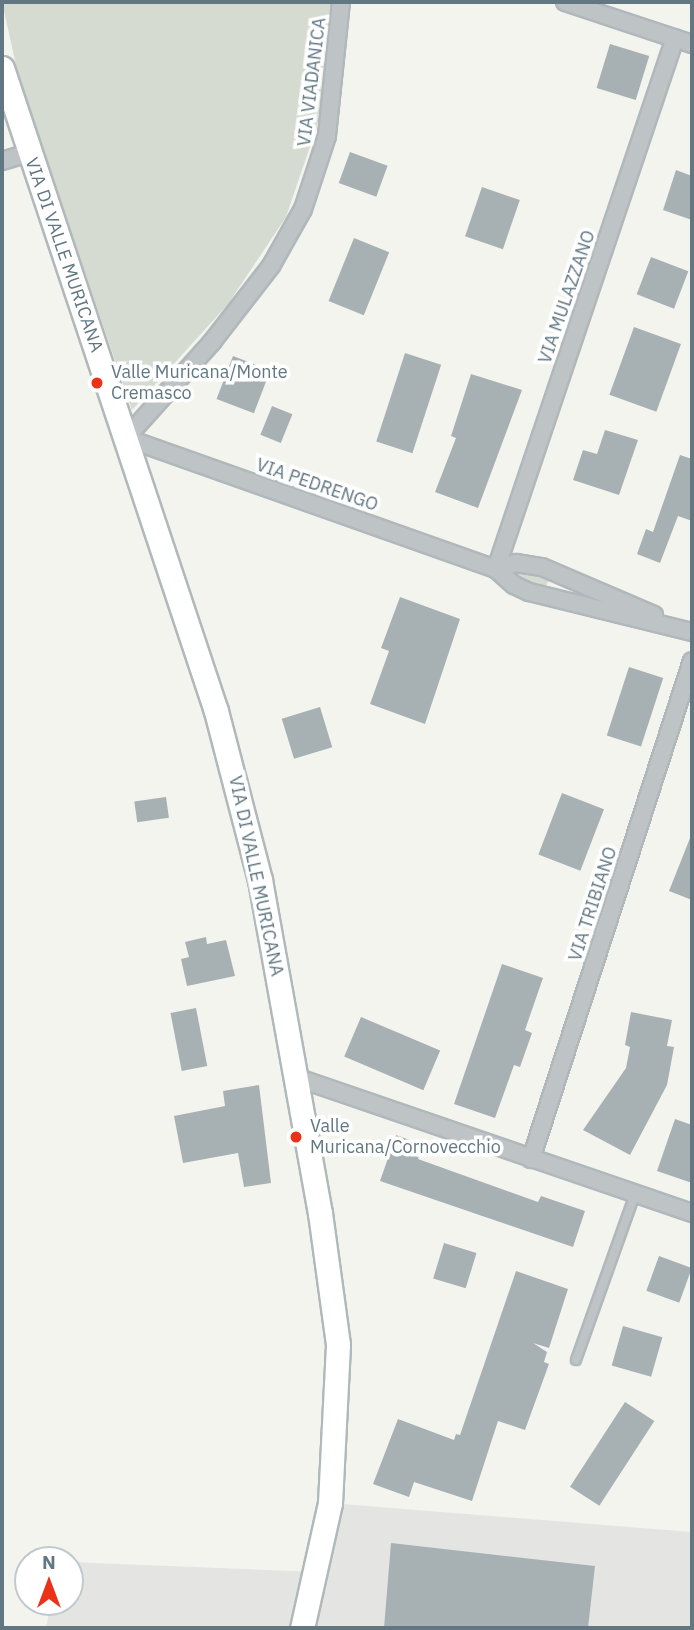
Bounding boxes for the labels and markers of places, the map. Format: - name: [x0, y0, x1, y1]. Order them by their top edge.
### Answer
- place label: Valle Muricana/Monte Cremasco: [111, 362, 288, 404]
- marker: Valle Muricana/Monte Cremasco: [89, 375, 105, 391]
- place label: Valle Muricana/Cornovecchio: [310, 1116, 501, 1158]
- marker: Valle Muricana/Cornovecchio: [288, 1129, 304, 1145]

